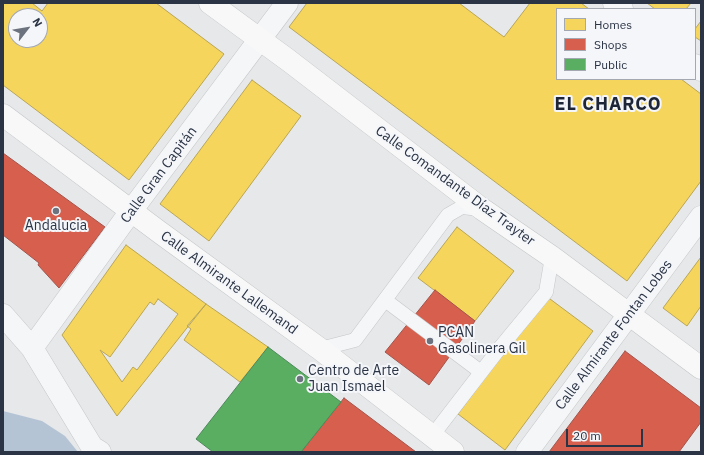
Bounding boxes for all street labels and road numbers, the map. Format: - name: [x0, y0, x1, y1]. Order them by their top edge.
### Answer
- street label: Calle Comandante Díaz Trayter: [372, 122, 538, 250]
- street label: Calle Gran Capitán: [117, 123, 201, 227]
- street label: Calle Almirante Lallemand: [157, 228, 301, 338]
- street label: Calle Almirante Fontan Lobes: [552, 257, 676, 413]

